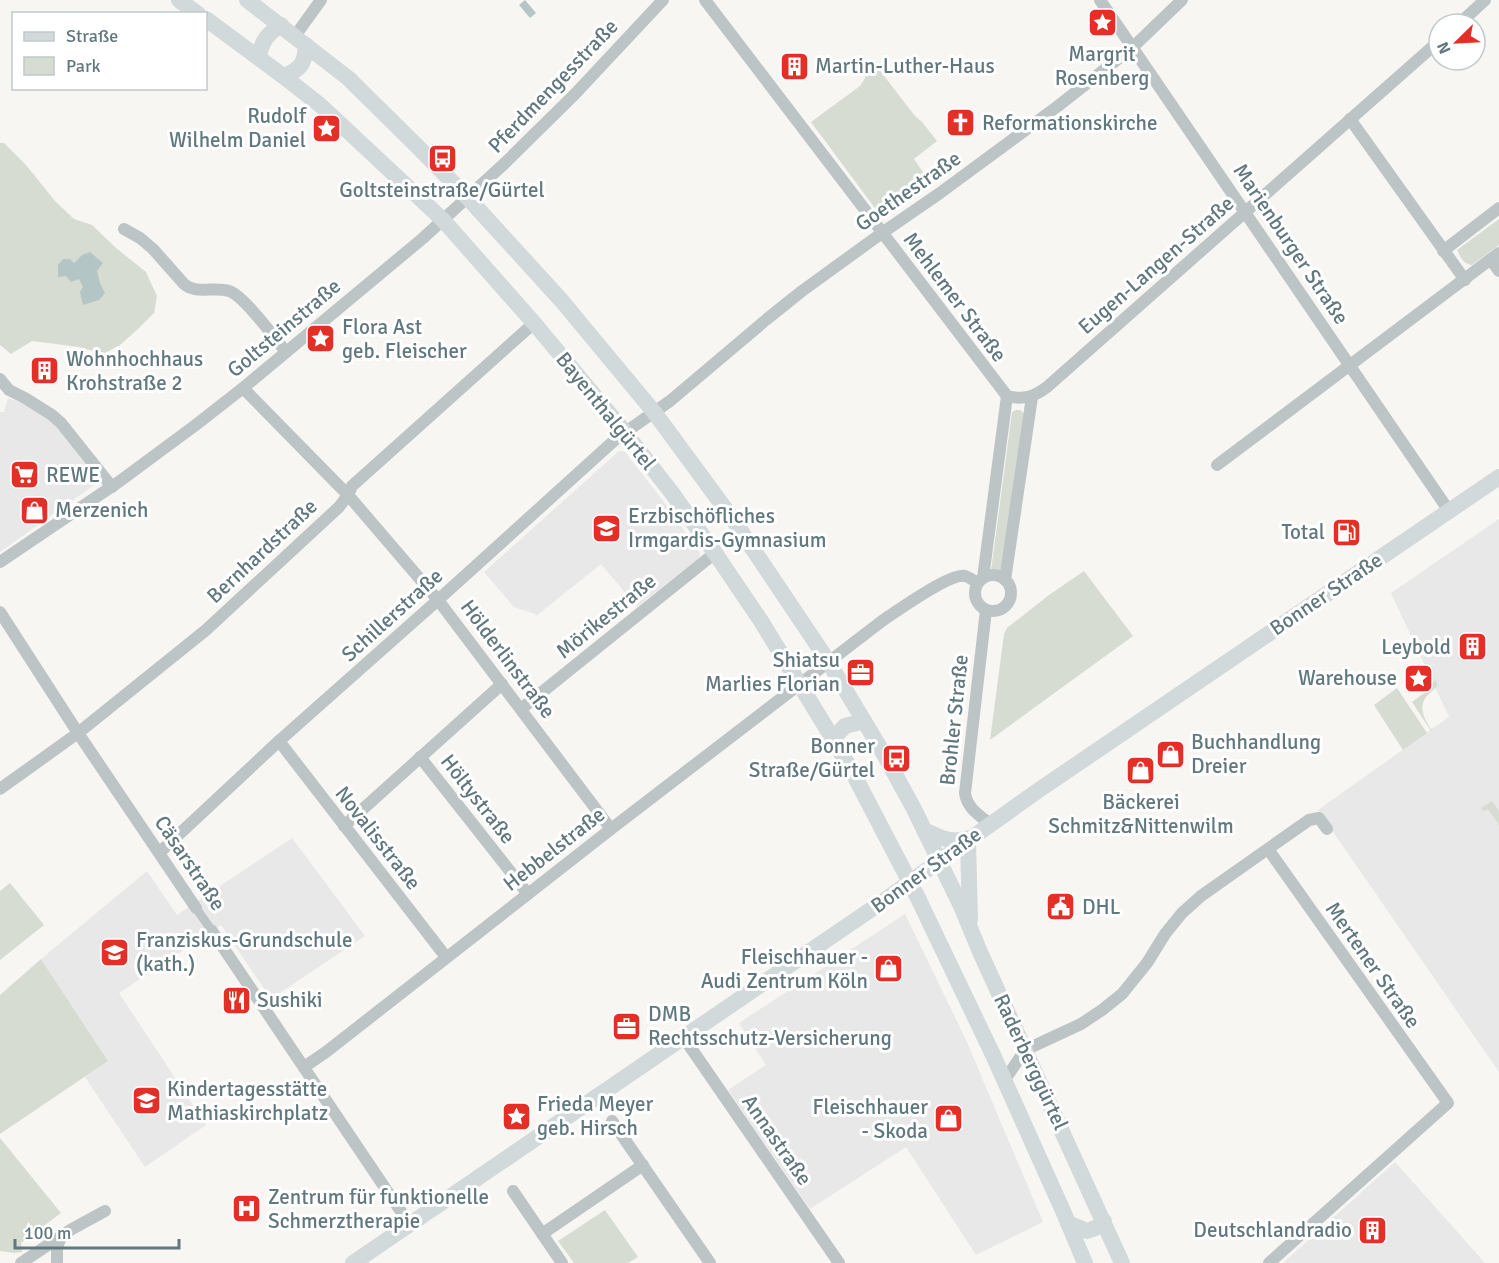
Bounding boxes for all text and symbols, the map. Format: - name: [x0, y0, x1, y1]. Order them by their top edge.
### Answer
- place icon: Margrit Rosenberg: [1086, 7, 1118, 39]
- legend: [12, 12, 207, 90]
- north arrow: [1427, 12, 1487, 72]
- street label: Pferdmengesstraße: [483, 14, 623, 158]
- text: Straße: [66, 25, 118, 47]
- text: N: [1433, 39, 1456, 57]
- place label: Margrit Rosenberg: [1055, 41, 1149, 91]
- building icon: Martin-Luther-Haus: [778, 50, 810, 82]
- place label: Martin-Luther-Haus: [815, 53, 995, 79]
- text: Park: [66, 55, 101, 77]
- place label: Rudolf Wilhelm Daniel: [169, 103, 307, 153]
- church icon: Reformationskirche: [945, 107, 977, 139]
- place label: Reformationskirche: [982, 110, 1158, 136]
- place icon: Rudolf Wilhelm Daniel: [311, 112, 343, 144]
- bus stop icon: Goltsteinstraße/Gürtel: [426, 143, 458, 175]
- street label: Goethestraße: [850, 145, 966, 237]
- street label: Marienburger Straße: [1228, 159, 1354, 329]
- place label: Goltsteinstraße/Gürtel: [339, 177, 545, 203]
- street label: Eugen-Langen-Straße: [1073, 190, 1239, 340]
- street label: Mehlemer Straße: [898, 227, 1012, 367]
- street label: Goltsteinstraße: [222, 273, 346, 383]
- place label: Flora Ast geb. Fleischer: [342, 314, 467, 364]
- place icon: Flora Ast geb. Fleischer: [305, 323, 337, 355]
- place label: Wohnhochhaus Krohstraße 2: [66, 346, 203, 396]
- street label: Bayenthalgürtel: [550, 347, 662, 475]
- building icon: Wohnhochhaus Krohstraße 2: [29, 355, 61, 387]
- supermarket icon: REWE: [9, 459, 41, 491]
- place label: REWE: [46, 462, 100, 488]
- street label: Bernhardstraße: [201, 493, 323, 609]
- shop icon: Merzenich: [18, 494, 50, 526]
- place label: Merzenich: [55, 497, 148, 523]
- place label: Erzbischöfliches Irmgardis-Gymnasium: [628, 503, 826, 553]
- school or university icon: Erzbischöfliches Irmgardis-Gymnasium: [591, 512, 623, 544]
- fuel station icon: Total: [1330, 516, 1362, 548]
- place label: Total: [1282, 519, 1325, 545]
- street label: Bonner Straße: [1265, 547, 1387, 641]
- street label: Schillerstraße: [336, 563, 448, 667]
- street label: Mörikestraße: [551, 568, 661, 664]
- street label: Hölderlinstraße: [455, 594, 561, 724]
- building icon: Leybold: [1456, 631, 1488, 663]
- place label: Leybold: [1381, 634, 1451, 660]
- place label: Shiatsu Marlies Florian: [705, 647, 840, 697]
- street label: Brohler Straße: [934, 653, 974, 787]
- office icon: Shiatsu Marlies Florian: [845, 656, 877, 688]
- place icon: Warehouse: [1402, 662, 1434, 694]
- place label: Warehouse: [1298, 665, 1397, 691]
- place label: Buchhandlung Dreier: [1191, 729, 1321, 779]
- place label: Bonner Straße/Gürtel: [749, 733, 875, 783]
- shop icon: Buchhandlung Dreier: [1154, 738, 1186, 770]
- bus stop icon: Bonner Straße/Gürtel: [880, 742, 912, 774]
- street label: Höltystraße: [435, 749, 521, 849]
- shop icon: Bäckerei Schmitz&Nittenwilm: [1125, 755, 1157, 787]
- street label: Novalisstraße: [329, 781, 427, 895]
- place label: Bäckerei Schmitz&Nittenwilm: [1048, 789, 1234, 839]
- street label: Hebbelstraße: [498, 801, 610, 897]
- street label: Cäsarstraße: [149, 810, 231, 916]
- street label: Bonner Straße: [866, 821, 986, 919]
- public building icon: DHL: [1045, 891, 1077, 923]
- place label: DHL: [1082, 894, 1121, 920]
- street label: Mertener Straße: [1320, 897, 1426, 1033]
- place label: Franziskus-Grundschule (kath.): [136, 927, 352, 977]
- school or university icon: Franziskus-Grundschule (kath.): [99, 936, 131, 968]
- place label: Fleischhauer - Audi Zentrum Köln: [701, 944, 868, 994]
- shop icon: Fleischhauer - Audi Zentrum Köln: [873, 953, 905, 985]
- restaurant icon: Sushiki: [220, 984, 252, 1016]
- place label: Sushiki: [257, 987, 323, 1013]
- street label: Raderberggürtel: [988, 990, 1074, 1134]
- place label: DMB Rechtsschutz-Versicherung: [648, 1001, 892, 1051]
- office icon: DMB Rechtsschutz-Versicherung: [611, 1010, 643, 1042]
- place label: Kindertagesstätte Mathiaskirchplatz: [167, 1076, 328, 1126]
- school or university icon: Kindertagesstätte Mathiaskirchplatz: [130, 1085, 162, 1117]
- street label: Annastraße: [736, 1090, 818, 1190]
- place label: Frieda Meyer geb. Hirsch: [537, 1091, 653, 1141]
- place label: Fleischhauer - Skoda: [813, 1094, 928, 1144]
- place icon: Frieda Meyer geb. Hirsch: [500, 1100, 532, 1132]
- shop icon: Fleischhauer - Skoda: [933, 1103, 965, 1135]
- place label: Zentrum für funktionelle Schmerztherapie: [268, 1184, 489, 1234]
- hospital icon: Zentrum für funktionelle Schmerztherapie: [231, 1193, 263, 1225]
- scale bar: [15, 1212, 178, 1250]
- building icon: Deutschlandradio: [1357, 1214, 1389, 1246]
- place label: Deutschlandradio: [1193, 1217, 1352, 1243]
- text: 100 m: [24, 1222, 71, 1244]

